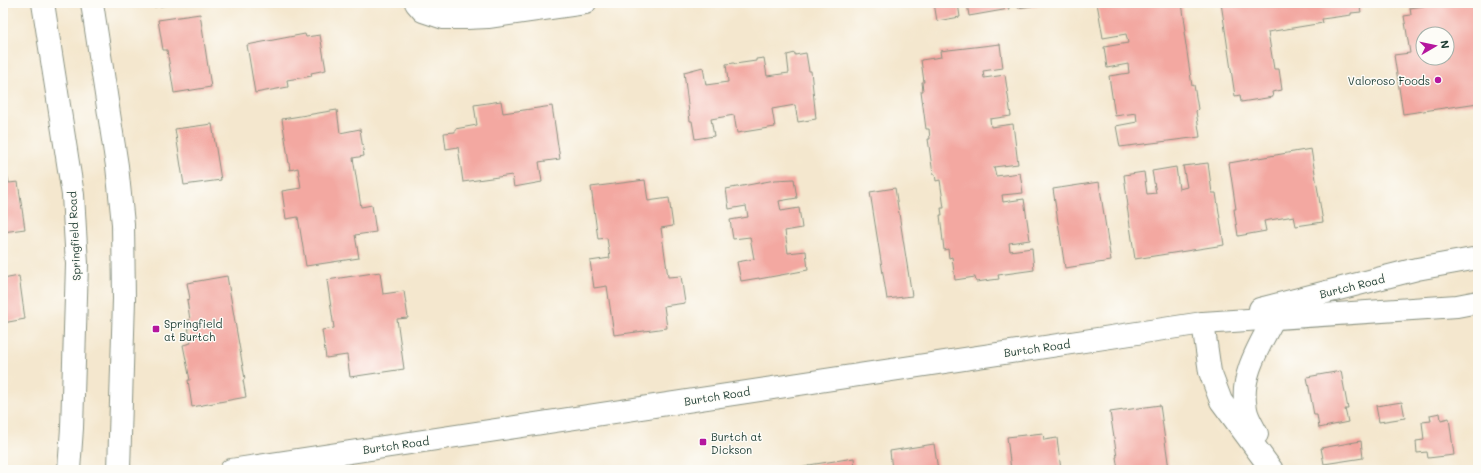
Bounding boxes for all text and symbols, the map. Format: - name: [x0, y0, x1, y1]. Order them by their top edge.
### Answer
- north arrow: [1415, 26, 1455, 66]
- text: N: [1437, 39, 1453, 50]
- place label: Valoroso Foods: [1348, 73, 1430, 88]
- marker: Valoroso Foods: [1433, 75, 1443, 85]
- street label: Springfield Road: [64, 191, 84, 281]
- street label: Burtch Road: [1318, 271, 1386, 301]
- place label: Springfield at Burtch: [164, 316, 223, 344]
- marker: Springfield at Burtch: [151, 324, 161, 334]
- street label: Burtch Road: [1003, 336, 1071, 360]
- street label: Burtch Road: [683, 383, 751, 409]
- place label: Burtch at Dickson: [711, 429, 762, 457]
- street label: Burtch Road: [362, 433, 430, 457]
- marker: Burtch at Dickson: [698, 437, 708, 447]

